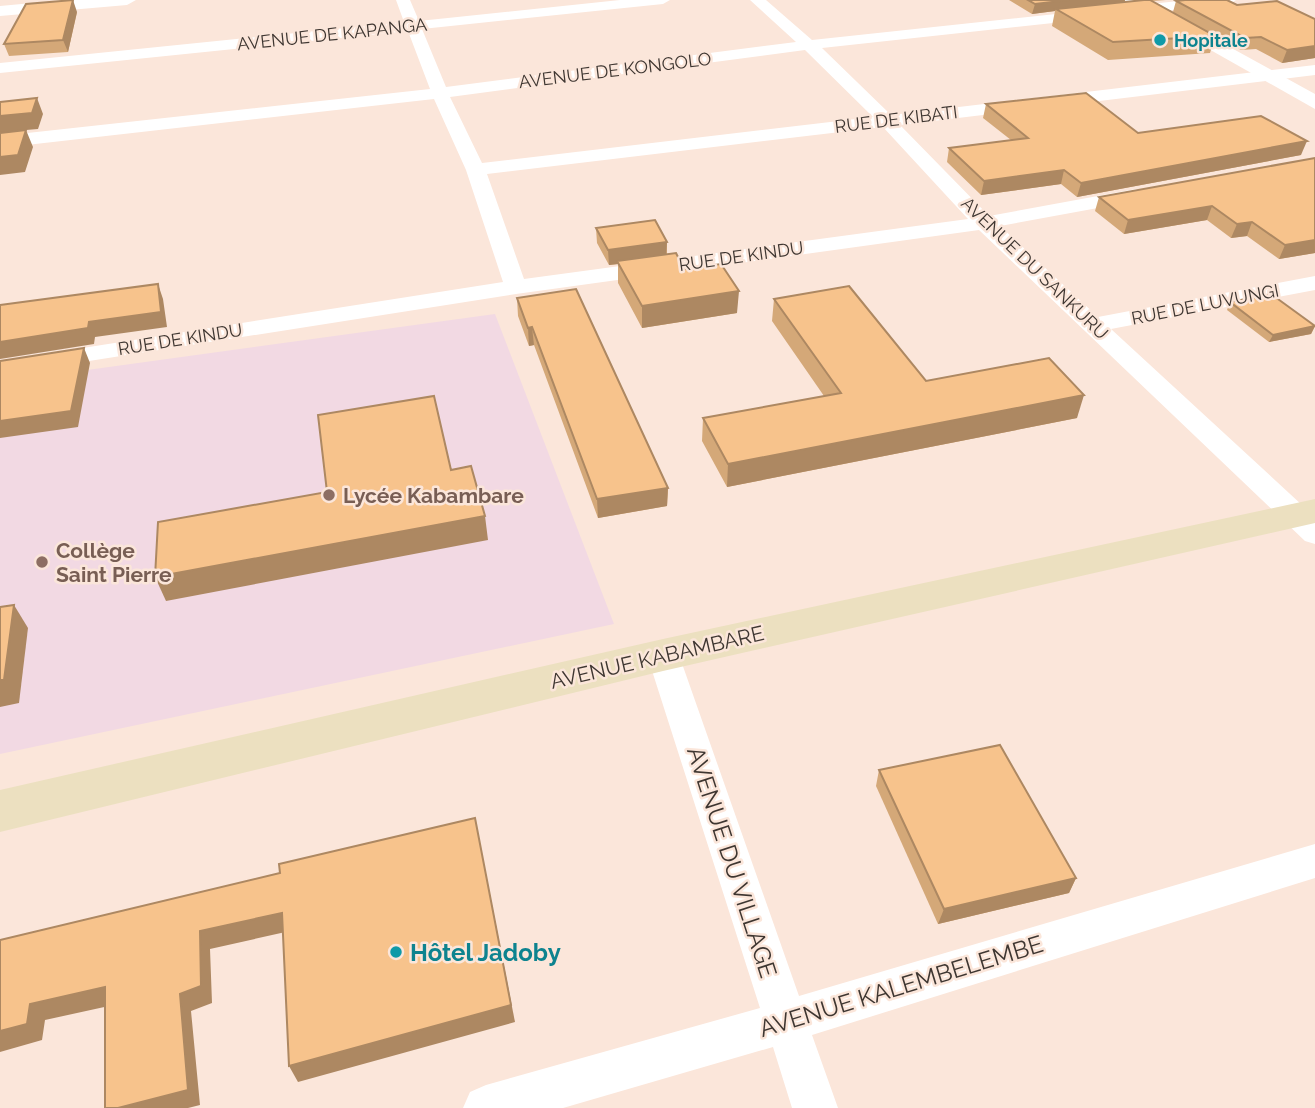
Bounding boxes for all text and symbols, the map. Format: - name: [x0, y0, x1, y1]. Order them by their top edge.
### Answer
- street label: AVENUE DE KAPANGA: [236, 14, 428, 54]
- place label: Hopitale: [1174, 30, 1248, 51]
- marker: Hopitale: [1152, 32, 1168, 48]
- street label: AVENUE DE KONGOLO: [517, 48, 713, 92]
- street label: RUE DE KIBATI: [833, 101, 959, 137]
- street label: AVENUE DU SANKURU: [957, 192, 1113, 344]
- street label: RUE DE KINDU: [677, 237, 805, 275]
- street label: RUE DE LUVUNGI: [1129, 279, 1281, 329]
- street label: RUE DE KINDU: [116, 319, 244, 359]
- place label: Lycée Kabambare: [343, 483, 524, 508]
- marker: Lycée Kabambare: [321, 487, 337, 503]
- place label: Collège Saint Pierre: [56, 538, 172, 587]
- marker: Collège Saint Pierre: [34, 554, 50, 570]
- street label: AVENUE KABAMBARE: [548, 620, 766, 694]
- street label: AVENUE DU VILLAGE: [681, 743, 783, 981]
- street label: AVENUE KALEMBELEMBE: [756, 929, 1046, 1043]
- place label: Hôtel Jadoby: [410, 938, 561, 967]
- marker: Hôtel Jadoby: [388, 944, 404, 960]

